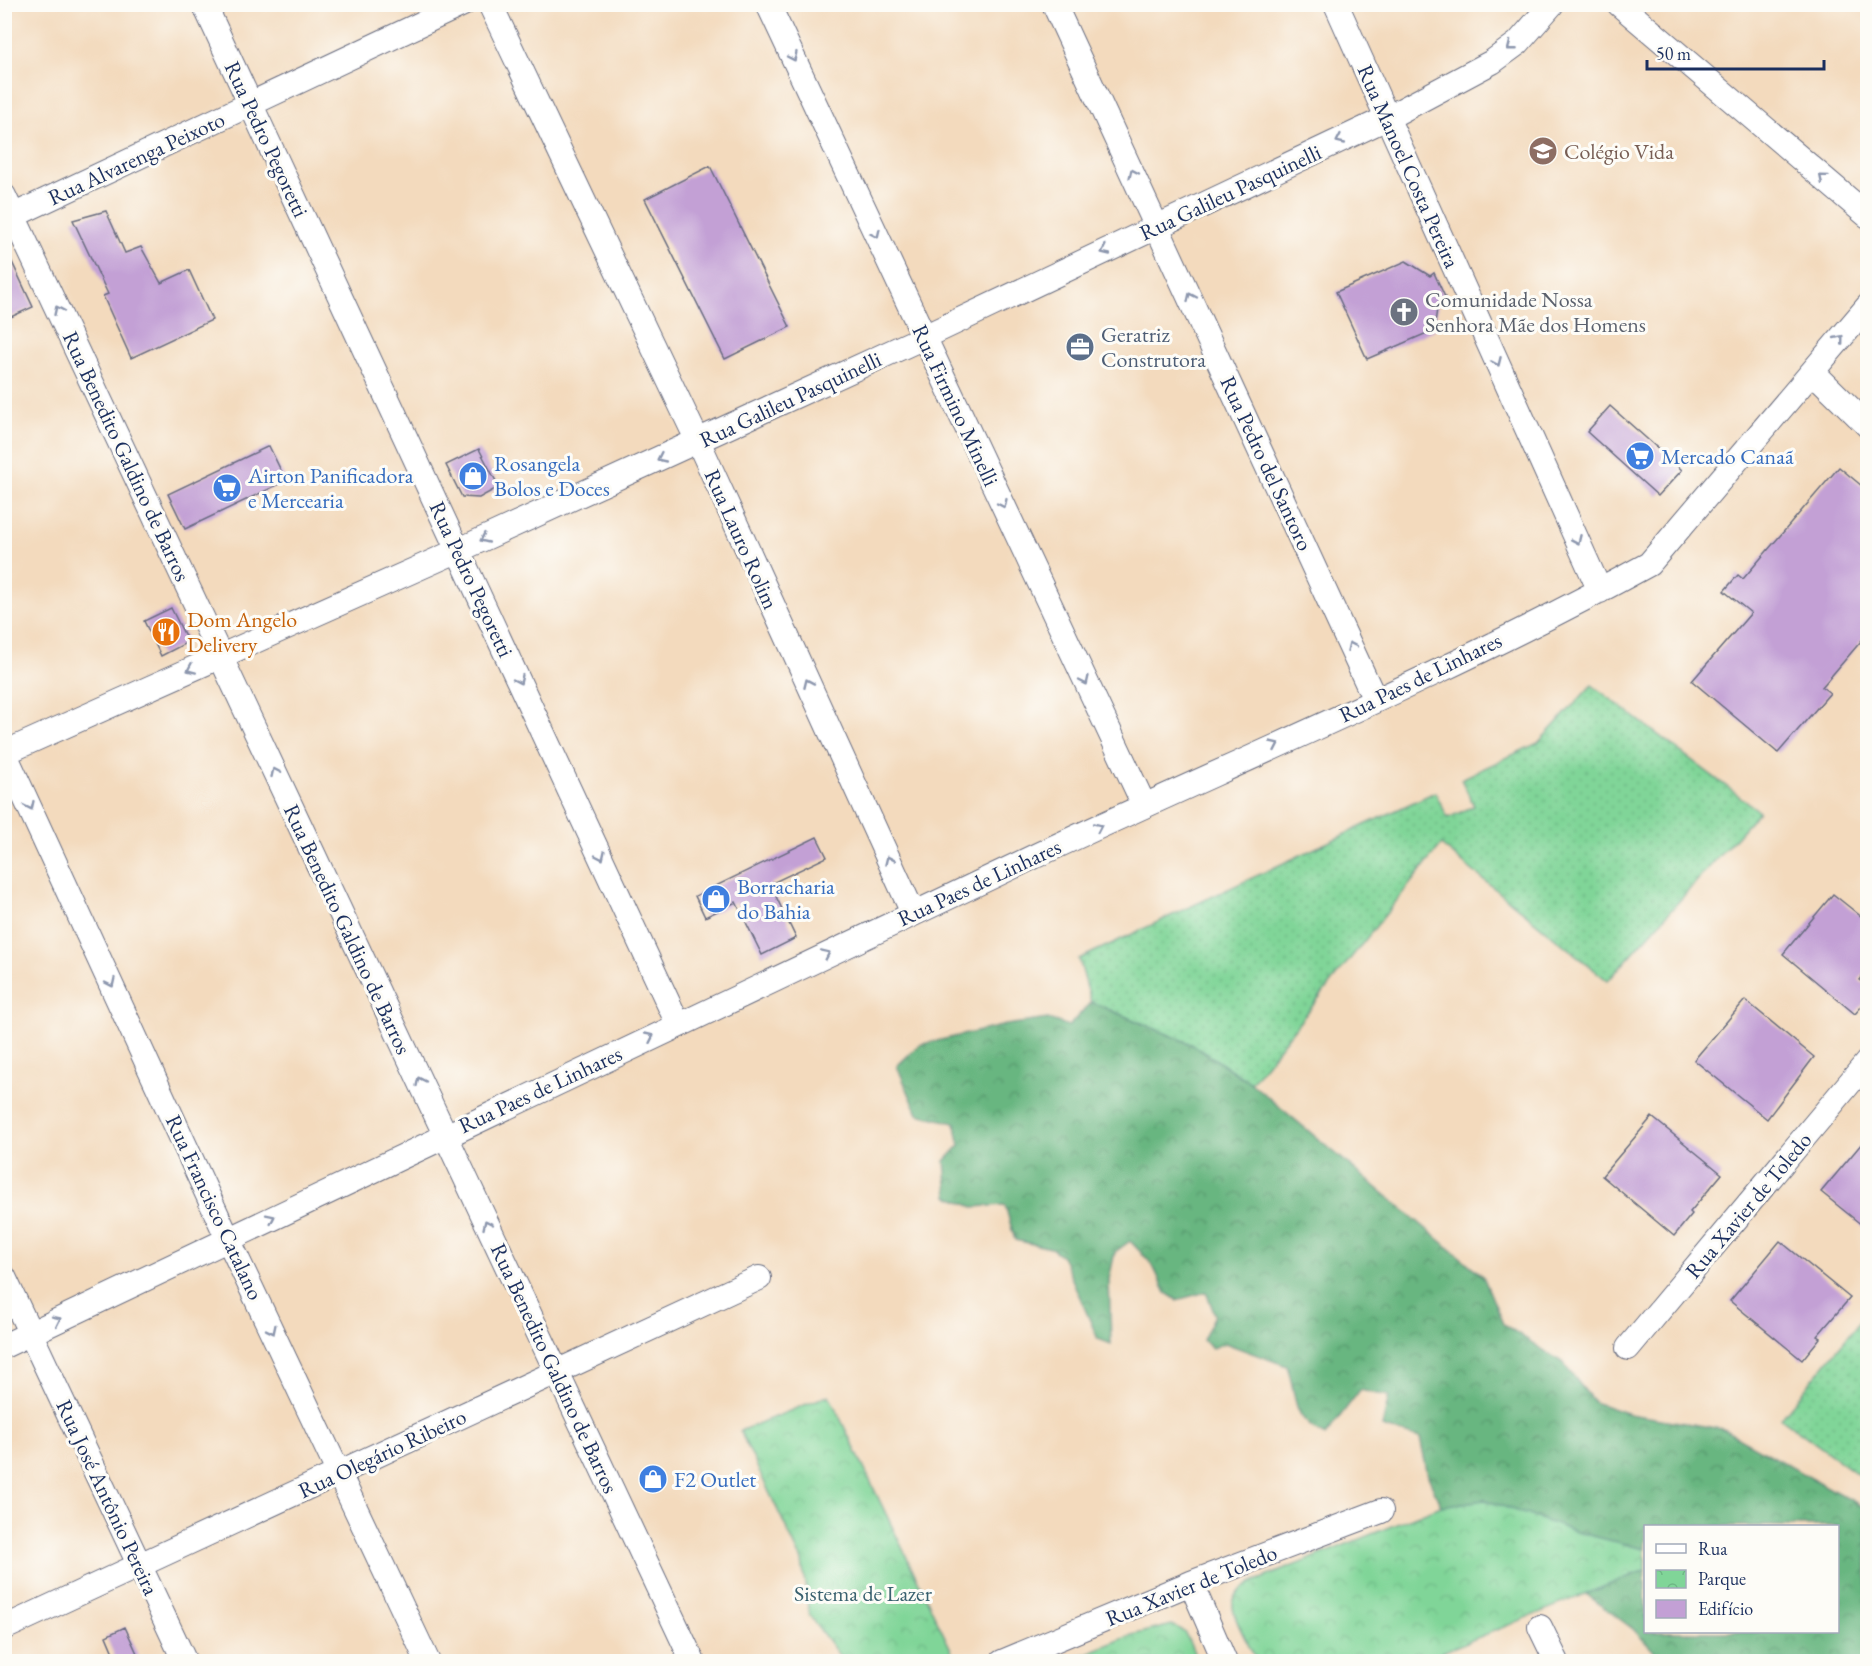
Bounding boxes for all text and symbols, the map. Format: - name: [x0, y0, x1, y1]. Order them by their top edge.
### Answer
- scale bar: [1647, 33, 1824, 71]
- one-way arrow: [1507, 39, 1518, 50]
- text: 50 m: [1656, 42, 1691, 65]
- one-way arrow: [785, 51, 797, 62]
- street label: Rua Pedro Pegoretti: [218, 57, 315, 222]
- street label: Rua Manoel Costa Pereira: [1351, 60, 1467, 273]
- street label: Rua Alvarenga Peixoto: [43, 105, 229, 212]
- one-way arrow: [1336, 132, 1347, 144]
- school or university icon: Colégio Vida: [1527, 135, 1559, 167]
- place label: Colégio Vida: [1564, 137, 1674, 166]
- street label: Rua Galileu Pasquinelli: [1135, 138, 1326, 247]
- one-way arrow: [1129, 169, 1141, 180]
- one-way arrow: [1819, 174, 1830, 185]
- one-way arrow: [869, 227, 881, 238]
- one-way arrow: [1101, 244, 1112, 256]
- place label: Comunidade Nossa Senhora Mãe dos Homens: [1425, 285, 1646, 339]
- one-way arrow: [1186, 293, 1198, 304]
- church icon: Comunidade Nossa Senhora Mãe dos Homens: [1388, 296, 1420, 328]
- one-way arrow: [54, 306, 66, 317]
- street label: Rua Firmino Minelli: [905, 320, 1006, 491]
- place label: Geratriz Construtora: [1101, 320, 1206, 374]
- street label: Rua Benedito Galdino de Barros: [56, 327, 197, 586]
- office icon: Geratriz Construtora: [1064, 331, 1096, 363]
- one-way arrow: [1833, 335, 1844, 346]
- street label: Rua Galileu Pasquinelli: [695, 345, 886, 454]
- one-way arrow: [1490, 356, 1502, 367]
- street label: Rua Pedro del Santoro: [1213, 371, 1320, 555]
- supermarket icon: Mercado Canaã: [1624, 440, 1656, 472]
- place label: Mercado Canaã: [1661, 442, 1794, 471]
- place label: Rosangela Bolos e Doces: [494, 449, 610, 503]
- one-way arrow: [657, 450, 668, 462]
- shop icon: Rosangela Bolos e Doces: [457, 460, 489, 492]
- place label: Airton Panificadora e Mercearia: [247, 461, 414, 515]
- street label: Rua Lauro Rolim: [698, 465, 785, 614]
- supermarket icon: Airton Panificadora e Mercearia: [211, 472, 243, 504]
- street label: Rua Pedro Pegoretti: [423, 497, 520, 662]
- one-way arrow: [995, 497, 1007, 508]
- one-way arrow: [479, 531, 490, 543]
- one-way arrow: [1570, 534, 1582, 545]
- place label: Dom Angelo Delivery: [187, 605, 297, 659]
- restaurant icon: Dom Angelo Delivery: [150, 616, 182, 648]
- street label: Rua Paes de Linhares: [1334, 626, 1506, 729]
- one-way arrow: [1346, 642, 1358, 653]
- one-way arrow: [186, 662, 197, 674]
- one-way arrow: [512, 673, 524, 684]
- one-way arrow: [1078, 674, 1090, 685]
- one-way arrow: [803, 678, 815, 689]
- one-way arrow: [1269, 741, 1280, 753]
- one-way arrow: [270, 767, 282, 778]
- one-way arrow: [22, 800, 34, 811]
- street label: Rua Benedito Galdino de Barros: [277, 800, 418, 1059]
- one-way arrow: [1091, 822, 1102, 834]
- street label: Rua Paes de Linhares: [893, 832, 1066, 933]
- one-way arrow: [594, 850, 606, 861]
- one-way arrow: [884, 856, 896, 867]
- place label: Borracharia do Bahia: [737, 872, 835, 926]
- shop icon: Borracharia do Bahia: [700, 883, 732, 915]
- one-way arrow: [820, 950, 831, 962]
- one-way arrow: [104, 977, 116, 988]
- one-way arrow: [643, 1033, 654, 1045]
- street label: Rua Paes de Linhares: [454, 1039, 627, 1140]
- one-way arrow: [416, 1077, 428, 1088]
- street label: Rua Francisco Catalano: [159, 1110, 270, 1305]
- street label: Rua Xavier de Toledo: [1679, 1126, 1818, 1285]
- one-way arrow: [265, 1214, 276, 1226]
- one-way arrow: [483, 1219, 495, 1230]
- street label: Rua Benedito Galdino de Barros: [484, 1239, 625, 1498]
- one-way arrow: [51, 1316, 62, 1327]
- one-way arrow: [264, 1323, 276, 1334]
- street label: Rua José Antônio Pereira: [49, 1395, 166, 1600]
- street label: Rua Olegário Ribeiro: [294, 1402, 471, 1505]
- shop icon: F2 Outlet: [637, 1463, 669, 1495]
- place label: F2 Outlet: [674, 1465, 756, 1494]
- legend: [1644, 1525, 1839, 1633]
- text: Rua: [1698, 1537, 1728, 1560]
- street label: Rua Xavier de Toledo: [1101, 1538, 1281, 1633]
- text: Parque: [1698, 1567, 1746, 1590]
- park label: Sistema de Lazer: [794, 1579, 933, 1608]
- text: Edifício: [1698, 1597, 1753, 1620]

